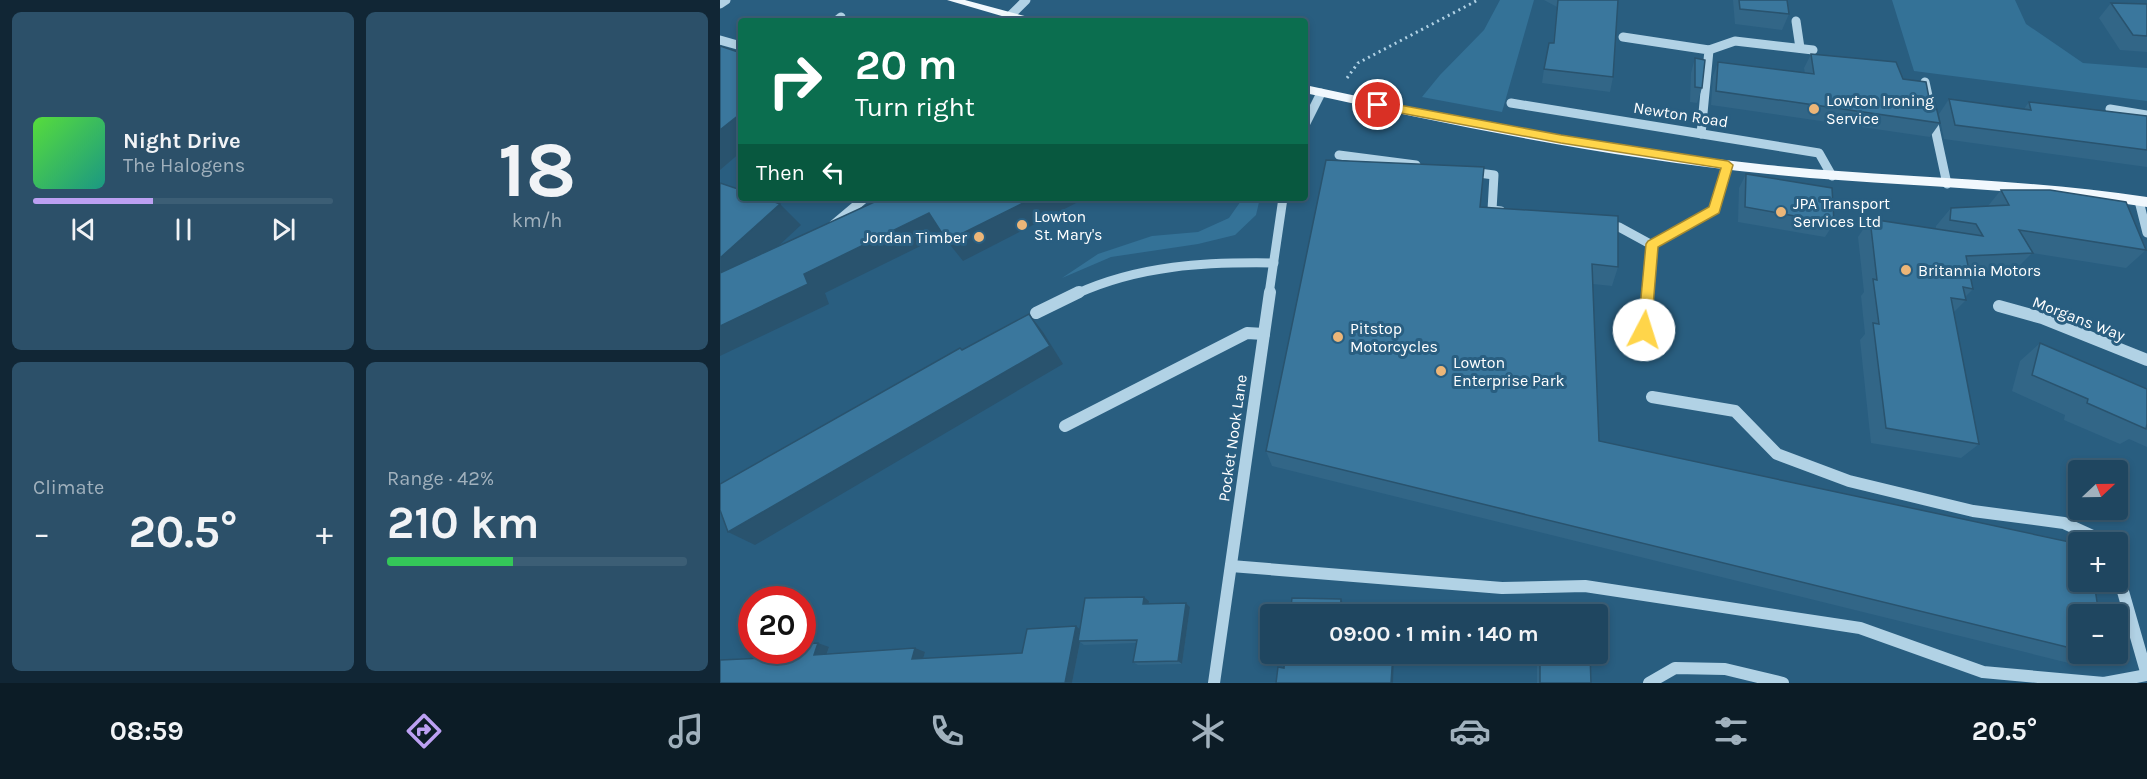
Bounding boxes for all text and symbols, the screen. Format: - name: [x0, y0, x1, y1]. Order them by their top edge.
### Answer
- text: 20 m: [855, 40, 957, 90]
- icon: right: [756, 42, 834, 120]
- pin: [1352, 79, 1403, 130]
- icon: arrive: [1361, 88, 1394, 121]
- text: Turn right: [855, 91, 975, 123]
- place label: Lowton Ironing Service: [1826, 91, 1934, 128]
- street label: Newton Road: [1632, 98, 1730, 131]
- marker: Lowton Ironing Service: [1807, 102, 1821, 116]
- text: 18: [498, 124, 576, 216]
- text: Night Drive: [123, 128, 241, 154]
- text: The Halogens: [123, 154, 245, 177]
- icon: left: [817, 156, 850, 189]
- text: Then: [756, 160, 805, 186]
- place label: JPA Transport Services Ltd: [1793, 194, 1890, 231]
- marker: JPA Transport Services Ltd: [1774, 205, 1788, 219]
- place label: Lowton St. Mary's: [1034, 207, 1103, 244]
- text: km/h: [512, 209, 562, 232]
- icon: previous: [67, 213, 100, 246]
- icon: pause: [167, 213, 200, 246]
- icon: next: [267, 213, 300, 246]
- marker: Lowton St. Mary's: [1015, 218, 1029, 232]
- place label: Jordan Timber: [863, 228, 967, 247]
- marker: Jordan Timber: [972, 230, 986, 244]
- place label: Britannia Motors: [1918, 261, 2041, 280]
- marker: Britannia Motors: [1899, 263, 1913, 277]
- street label: Morgans Way: [2030, 292, 2128, 345]
- position arrow: [1612, 298, 1676, 362]
- place label: Pitstop Motorcycles: [1350, 319, 1438, 356]
- marker: Pitstop Motorcycles: [1331, 330, 1345, 344]
- place label: Lowton Enterprise Park: [1453, 353, 1564, 390]
- marker: Lowton Enterprise Park: [1434, 364, 1448, 378]
- street label: Pocket Nook Lane: [1214, 373, 1251, 503]
- north arrow: [2068, 460, 2128, 520]
- map controls: [2068, 460, 2128, 664]
- text: Range · 42%: [387, 467, 494, 490]
- text: Climate: [33, 476, 104, 499]
- text: 210 km: [387, 497, 539, 549]
- text: 20.5°: [128, 506, 238, 558]
- text: −: [33, 514, 50, 552]
- text: +: [316, 514, 333, 552]
- button: +: [2068, 532, 2128, 592]
- speed limit sign: 20: [738, 586, 816, 664]
- button: −: [2068, 604, 2128, 664]
- text: 09:00 · 1 min · 140 m: [1329, 621, 1539, 647]
- icon: directions: [403, 710, 445, 752]
- icon: music: [665, 710, 707, 752]
- icon: phone: [926, 710, 968, 752]
- icon: climate: [1187, 710, 1229, 752]
- icon: car: [1449, 710, 1491, 752]
- icon: filters: [1710, 710, 1752, 752]
- text: 08:59: [110, 715, 184, 747]
- text: 20.5°: [1972, 715, 2037, 747]

